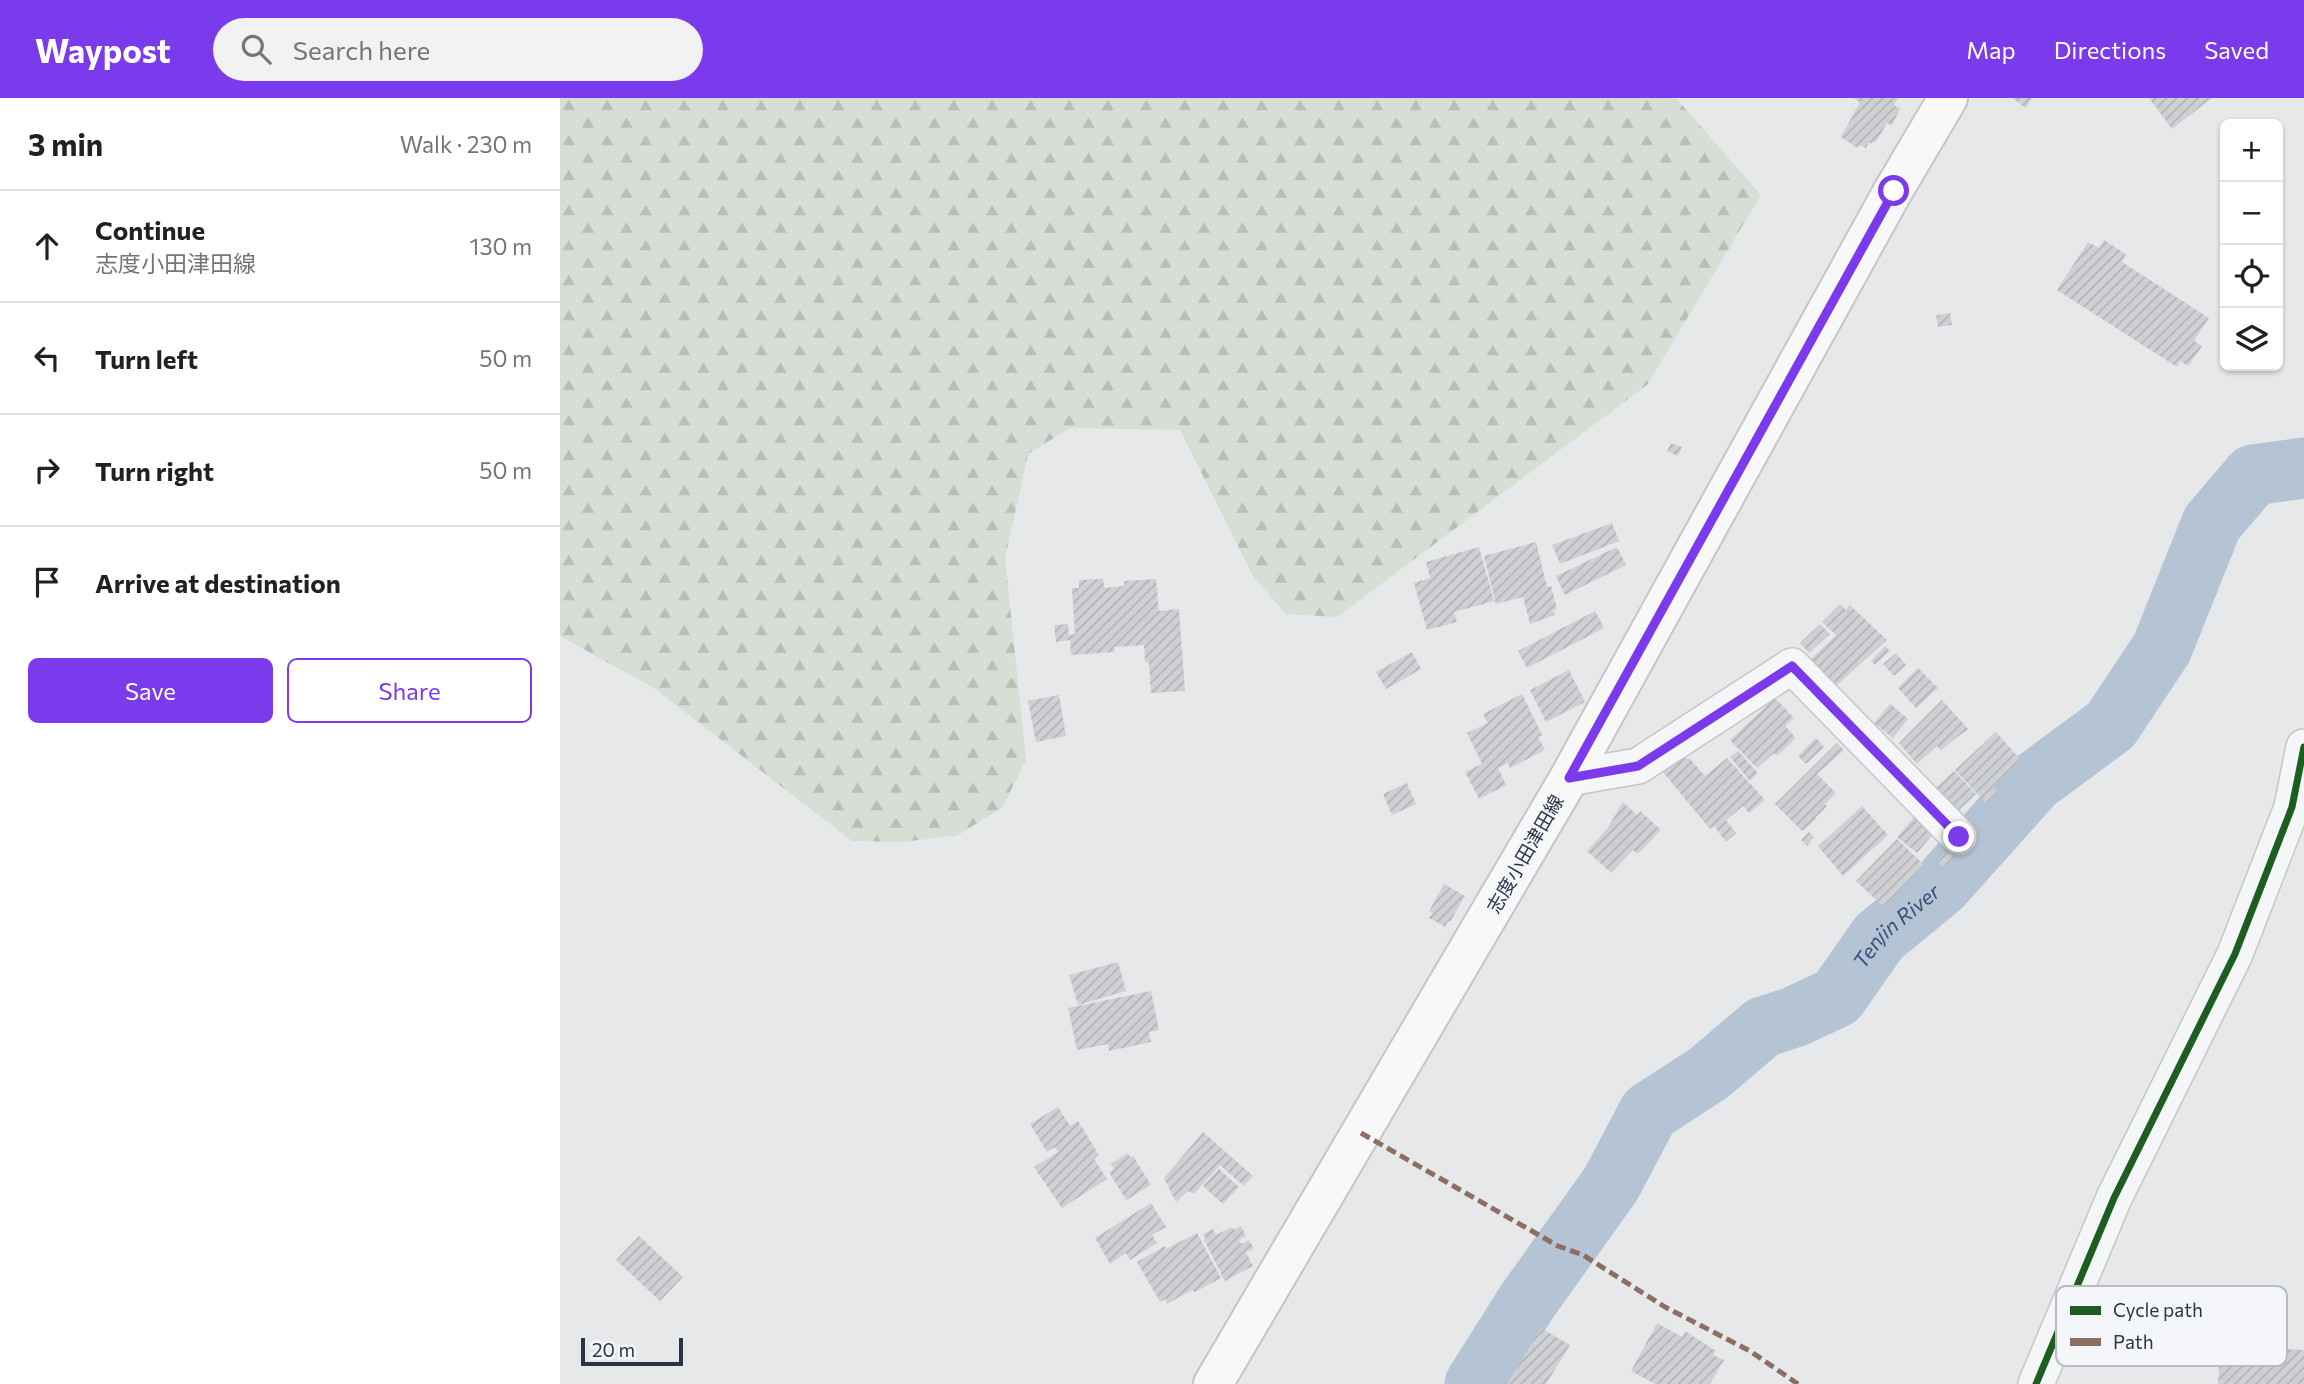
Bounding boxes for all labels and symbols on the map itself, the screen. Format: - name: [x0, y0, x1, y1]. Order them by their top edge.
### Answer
- route start: [1878, 175, 1909, 206]
- street label: 志度小田津田線: [1481, 790, 1568, 917]
- route end: [1943, 821, 1974, 852]
- water label: Tenjin River: [1847, 878, 1945, 973]
- legend: [2056, 1286, 2287, 1366]
- text: Cycle path: [2113, 1298, 2203, 1321]
- text: Path: [2113, 1330, 2154, 1353]
- scale bar: [581, 1335, 682, 1367]

